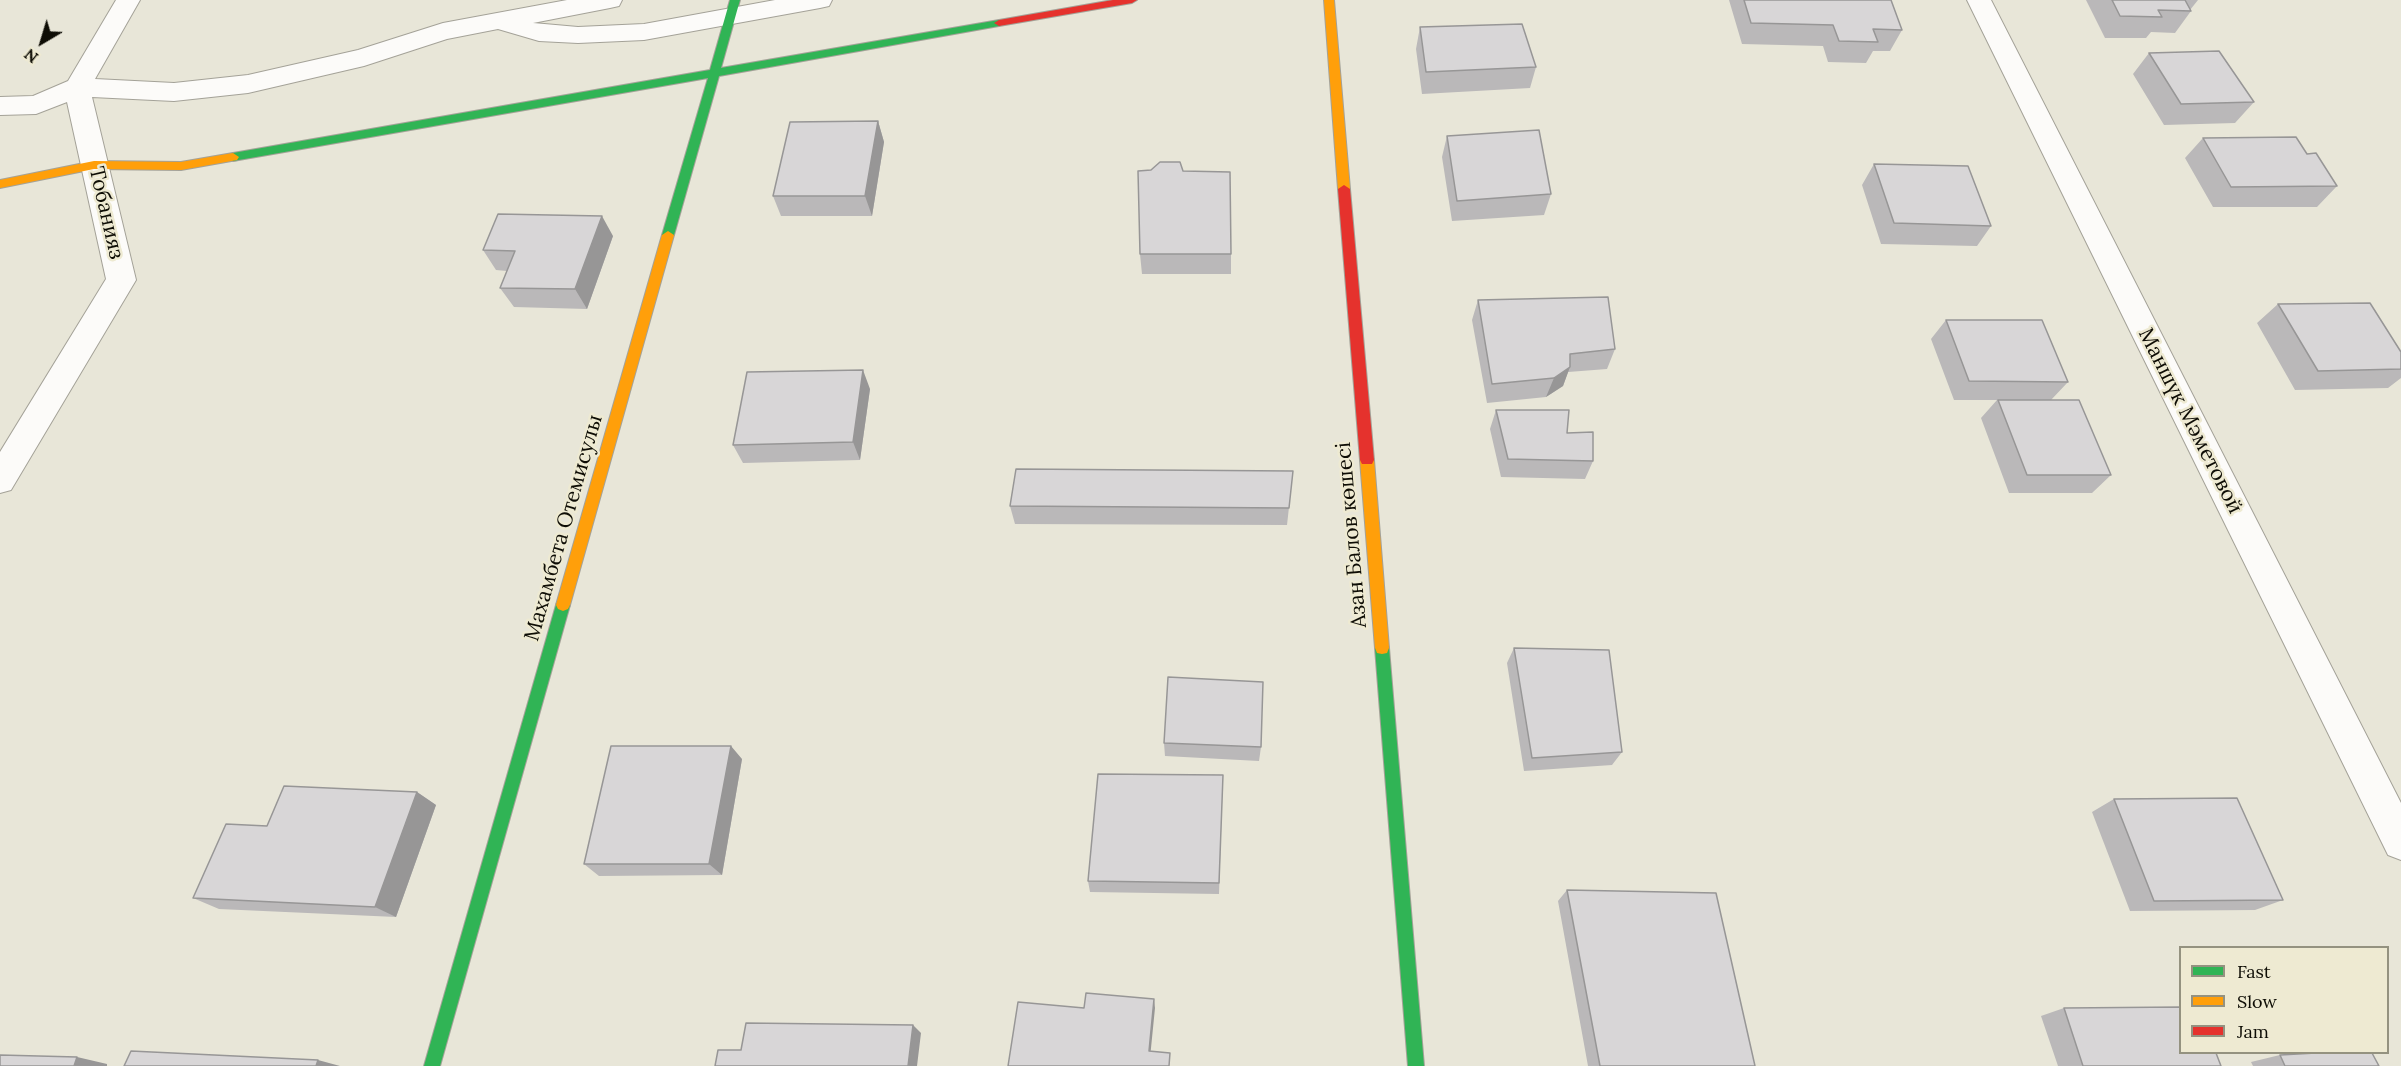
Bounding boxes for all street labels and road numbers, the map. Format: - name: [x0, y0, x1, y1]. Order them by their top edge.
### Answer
- street label: Тобанияз: [83, 164, 129, 262]
- street label: Маншүк Мәметовой: [2132, 324, 2248, 518]
- street label: Махамбета Отемисулы: [520, 412, 608, 644]
- street label: Азан Балов көшесі: [1331, 441, 1373, 629]

